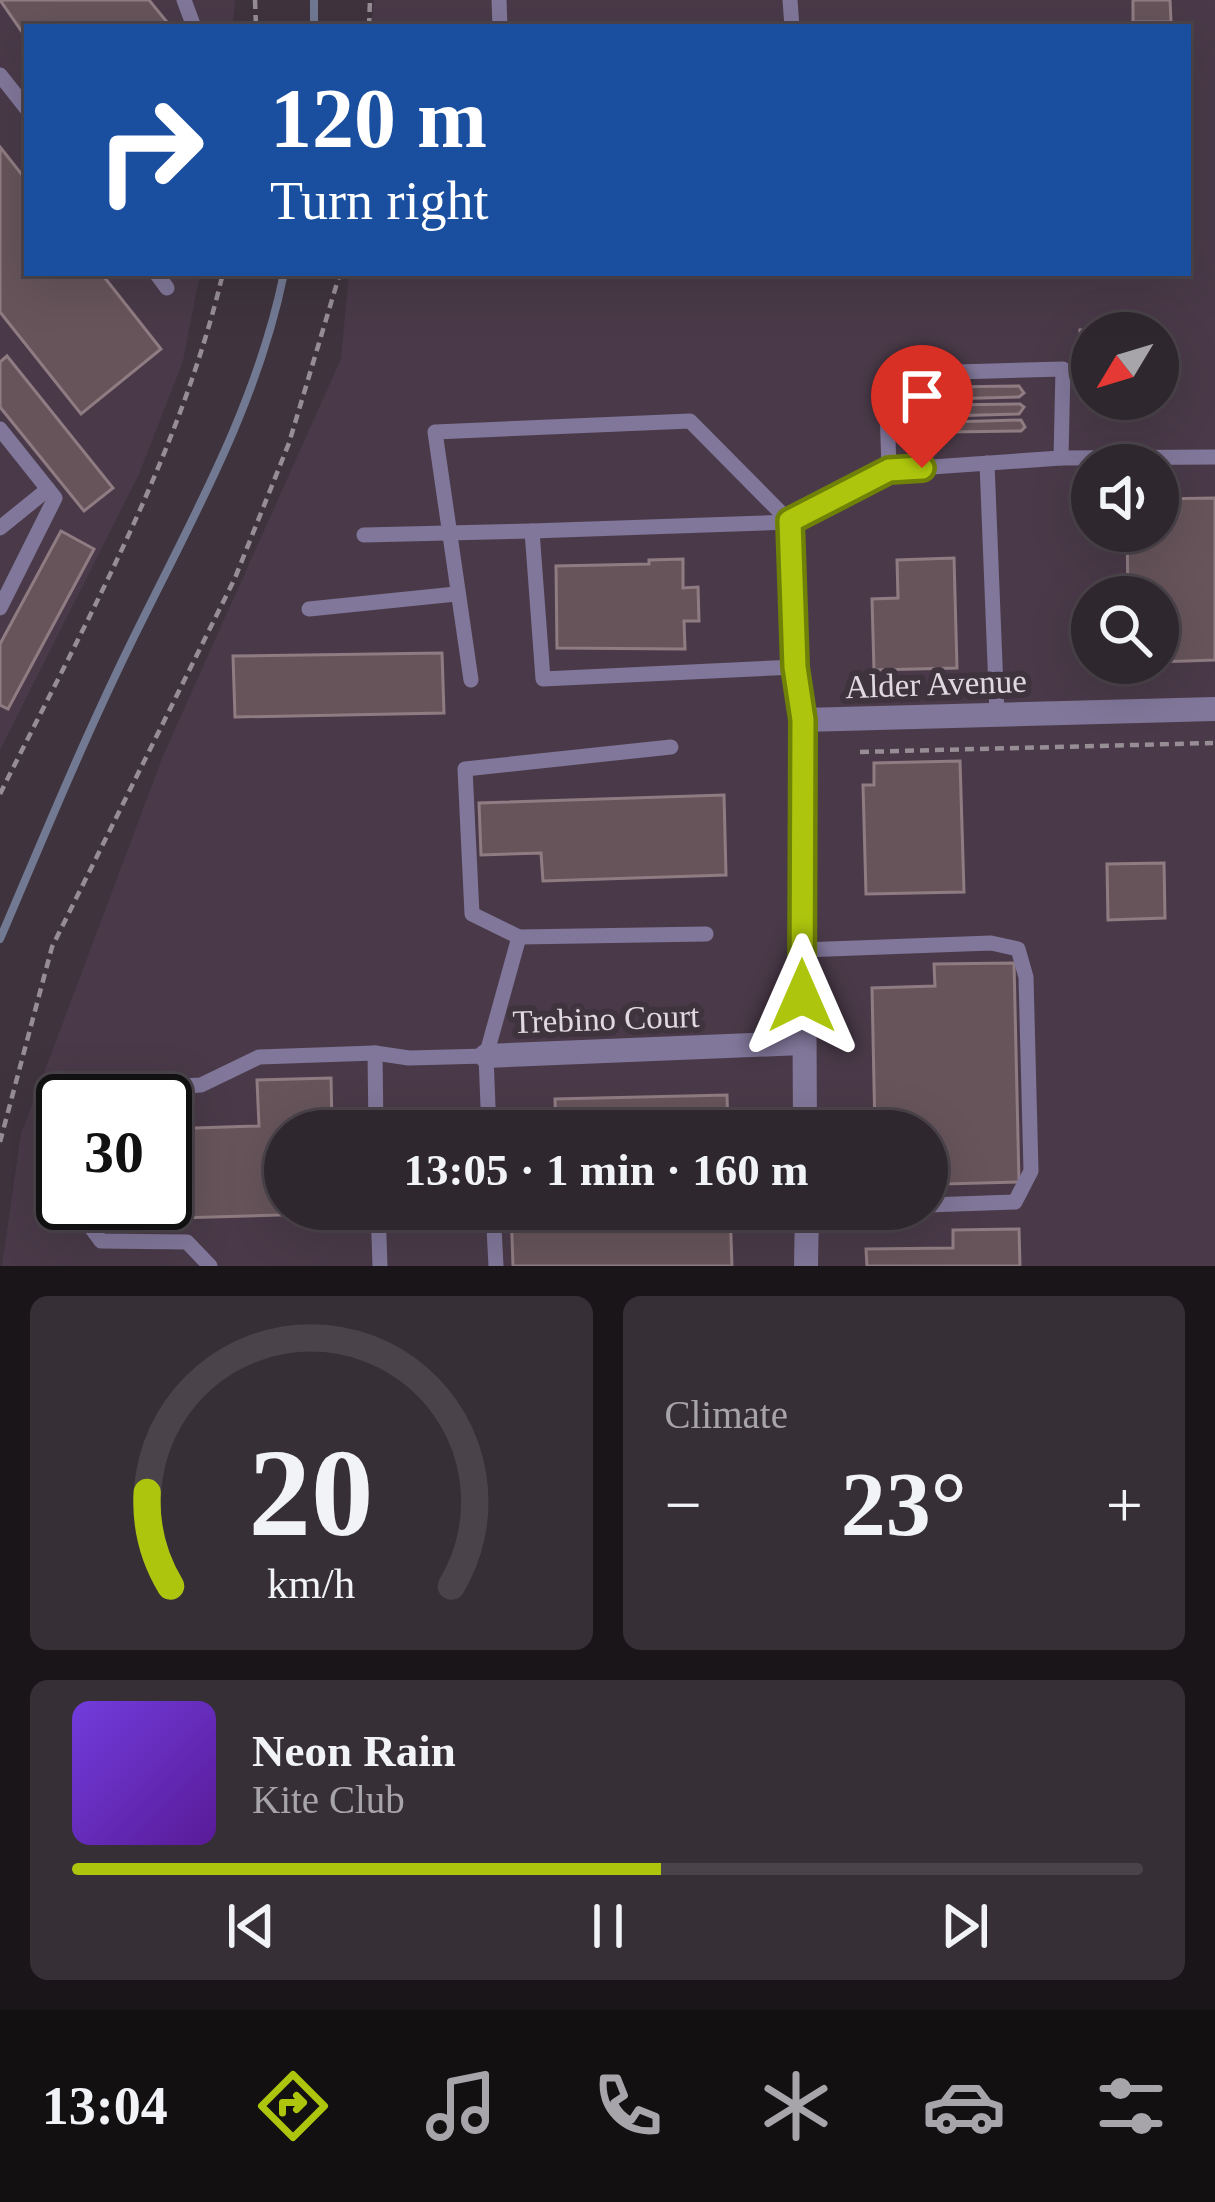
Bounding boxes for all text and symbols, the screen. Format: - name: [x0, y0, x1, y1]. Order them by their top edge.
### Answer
- icon: right: [72, 72, 228, 228]
- text: 120 m: [270, 72, 487, 165]
- text: Turn right: [270, 171, 489, 231]
- north arrow: [1071, 312, 1179, 420]
- map controls: [1071, 312, 1179, 684]
- pin: [871, 345, 973, 468]
- icon: arrive: [889, 363, 955, 429]
- button: sound: [1071, 444, 1179, 552]
- button: search: [1071, 576, 1179, 684]
- street label: Alder Avenue: [845, 663, 1027, 705]
- position arrow: [739, 933, 865, 1059]
- street label: Trebino Court: [512, 998, 700, 1040]
- speed limit sign: 30: [36, 1074, 192, 1230]
- text: 13:05 · 1 min · 160 m: [404, 1145, 809, 1195]
- text: Climate: [665, 1393, 788, 1436]
- text: 20: [249, 1424, 374, 1562]
- text: 23°: [841, 1455, 967, 1554]
- text: −: [665, 1468, 702, 1541]
- text: +: [1106, 1468, 1143, 1541]
- text: km/h: [267, 1560, 355, 1607]
- text: Neon Rain: [252, 1726, 456, 1776]
- text: Kite Club: [252, 1778, 405, 1821]
- icon: previous: [218, 1893, 284, 1959]
- icon: pause: [575, 1893, 641, 1959]
- icon: next: [932, 1893, 998, 1959]
- icon: directions: [251, 2064, 335, 2148]
- icon: music: [419, 2064, 503, 2148]
- icon: phone: [586, 2064, 670, 2148]
- icon: climate: [754, 2064, 838, 2148]
- icon: car: [922, 2064, 1006, 2148]
- icon: filters: [1089, 2064, 1173, 2148]
- text: 13:04: [42, 2076, 168, 2136]

